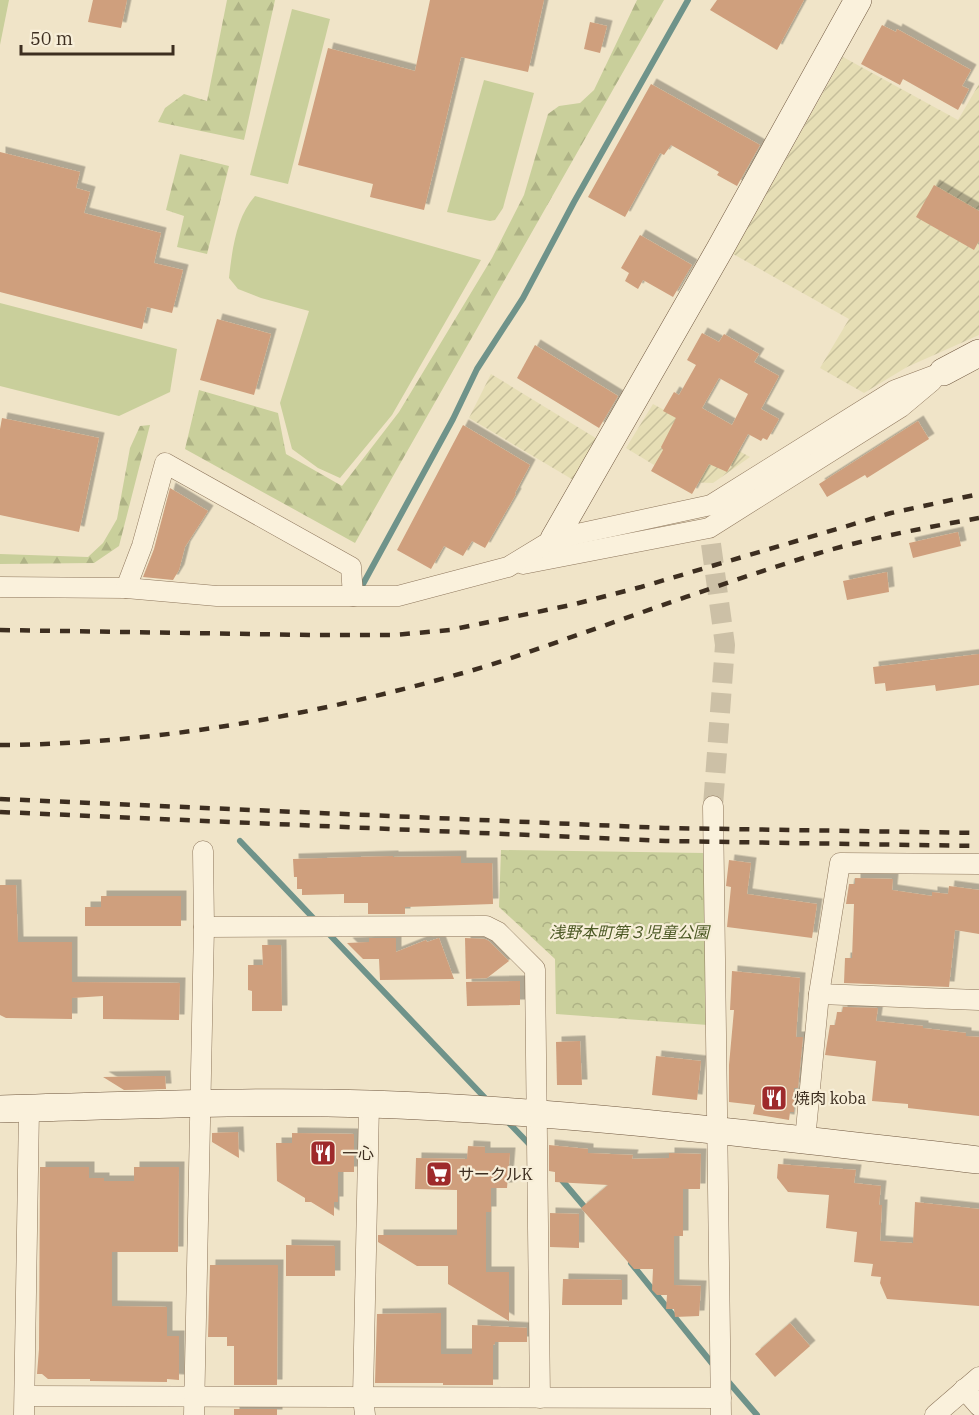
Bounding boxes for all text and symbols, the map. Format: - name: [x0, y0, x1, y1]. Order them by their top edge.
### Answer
- scale bar: [21, 18, 172, 56]
- text: 50 m: [30, 27, 73, 50]
- park label: 浅野本町第３児童公園: [549, 922, 711, 942]
- restaurant icon: 焼肉 koba: [759, 1083, 789, 1113]
- place label: 焼肉 koba: [794, 1088, 867, 1108]
- restaurant icon: 一心: [308, 1138, 338, 1168]
- place label: 一心: [342, 1143, 374, 1163]
- supermarket icon: サークルK: [424, 1159, 454, 1189]
- place label: サークルK: [458, 1164, 533, 1184]

